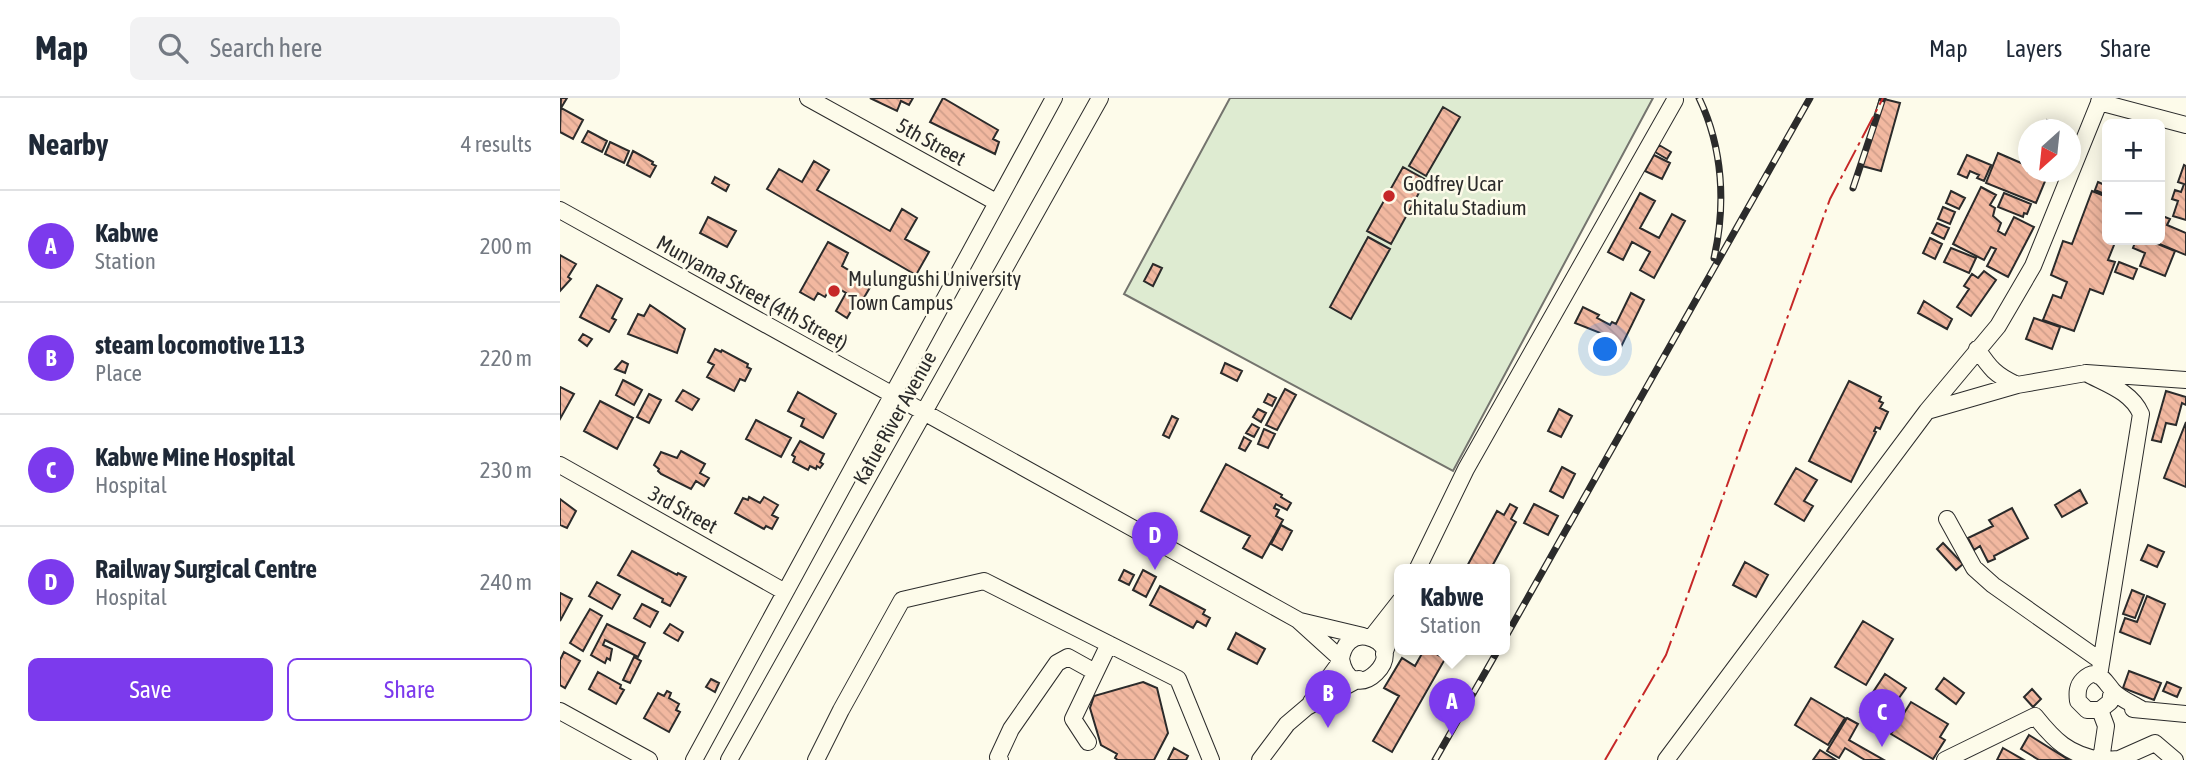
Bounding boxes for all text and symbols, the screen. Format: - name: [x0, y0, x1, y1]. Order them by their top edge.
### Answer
- search box: [130, 17, 620, 80]
- text: Map: [35, 29, 88, 67]
- icon: search: [154, 29, 192, 67]
- text: Search here: [210, 33, 322, 63]
- text: Map: [1929, 35, 1968, 62]
- text: Layers: [2006, 35, 2062, 62]
- text: Share: [2100, 35, 2151, 62]
- street label: 5th Street: [893, 112, 970, 170]
- north arrow: [2018, 119, 2081, 182]
- map controls: [2102, 119, 2165, 245]
- button: +: [2102, 119, 2165, 182]
- text: Nearby: [28, 127, 108, 161]
- text: 4 results: [461, 131, 532, 157]
- place label: Godfrey Ucar Chitalu Stadium: [1403, 171, 1527, 219]
- button: −: [2102, 182, 2165, 245]
- marker: Godfrey Ucar Chitalu Stadium: [1381, 188, 1397, 204]
- text: Kabwe: [95, 218, 158, 248]
- street label: Munyama Street (4th Street): [653, 230, 852, 355]
- text: A: [45, 233, 57, 259]
- text: 200 m: [480, 233, 532, 259]
- text: Station: [95, 248, 156, 274]
- place label: Mulungushi University Town Campus: [848, 266, 1021, 314]
- marker: Mulungushi University Town Campus: [826, 283, 842, 299]
- text: steam locomotive 113: [95, 330, 305, 360]
- your location: [1588, 332, 1622, 366]
- text: B: [46, 345, 56, 371]
- text: 220 m: [480, 345, 532, 371]
- street label: Kafue River Avenue: [848, 347, 941, 488]
- text: Place: [95, 360, 142, 386]
- text: Kabwe Mine Hospital: [95, 442, 295, 472]
- text: C: [46, 457, 56, 483]
- text: 230 m: [480, 457, 532, 483]
- text: Hospital: [95, 472, 167, 498]
- street label: 3rd Street: [645, 480, 722, 538]
- pin: D: [1132, 512, 1178, 570]
- text: Railway Surgical Centre: [95, 554, 317, 584]
- popup: [1394, 564, 1510, 655]
- text: D: [45, 569, 57, 595]
- text: 240 m: [480, 569, 532, 595]
- text: Kabwe: [1420, 582, 1484, 612]
- text: Hospital: [95, 584, 167, 610]
- text: Station: [1420, 612, 1481, 638]
- button: Save: [28, 658, 273, 721]
- button: Share: [287, 658, 532, 721]
- pin: B: [1305, 670, 1351, 728]
- pin: A: [1429, 678, 1475, 736]
- pin: C: [1859, 689, 1905, 747]

